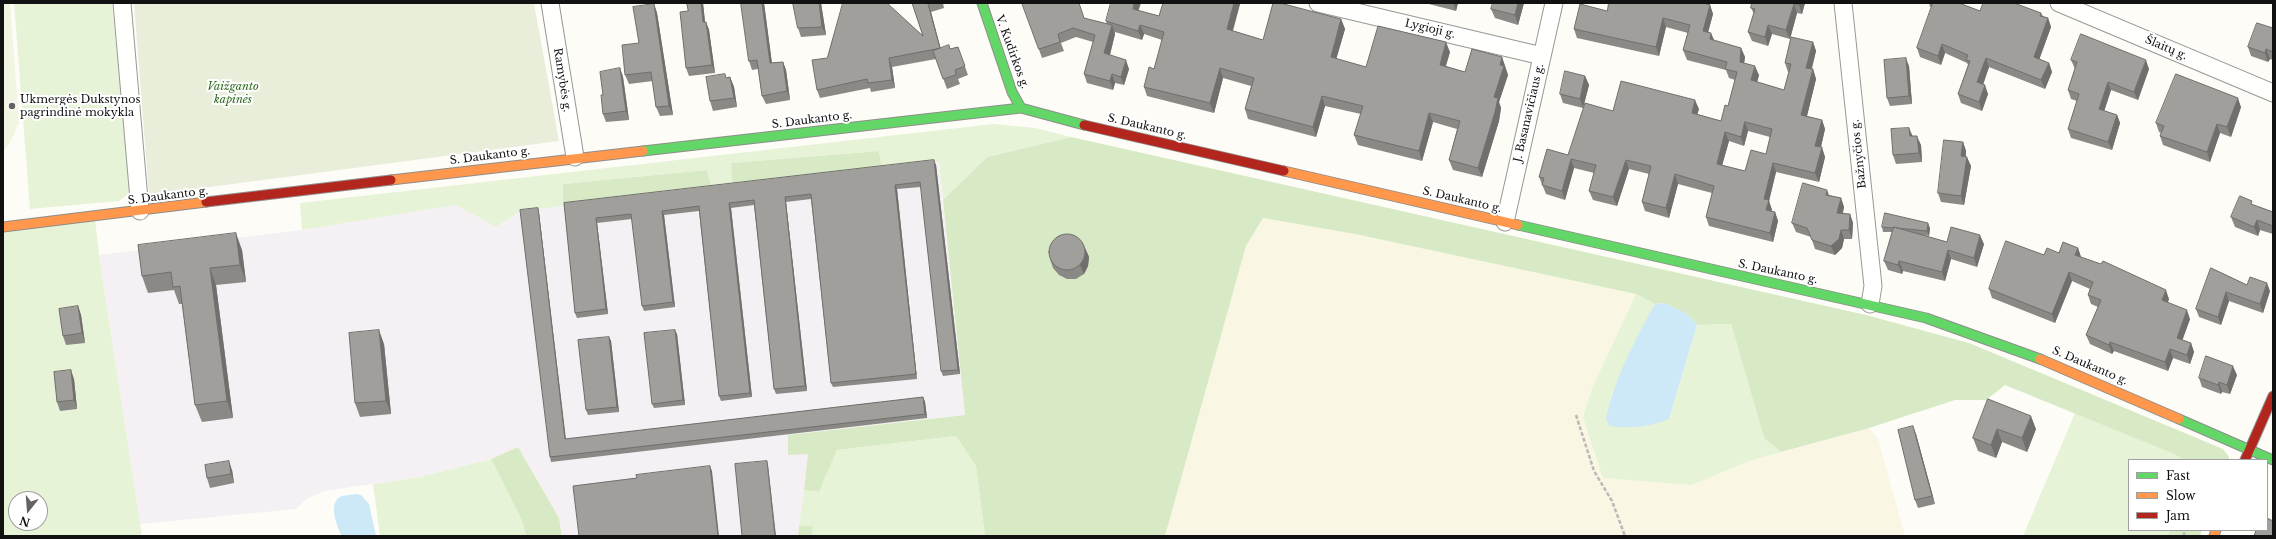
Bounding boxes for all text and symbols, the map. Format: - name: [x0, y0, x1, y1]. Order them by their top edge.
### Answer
- street label: V. Kudirkos g.: [993, 13, 1031, 91]
- street label: Lygioji g.: [1404, 17, 1456, 41]
- street label: Šlaitų g.: [2143, 33, 2189, 63]
- street label: Ramybės g.: [550, 47, 574, 113]
- street label: J. Basanavičiaus g.: [1511, 63, 1547, 163]
- park label: Vaižganto kapinės: [207, 80, 259, 106]
- place label: Ukmergės Dukstynos pagrindinė mokykla: [20, 93, 140, 119]
- marker: Ukmergės Dukstynos pagrindinė mokykla: [7, 101, 17, 111]
- street label: S. Daukanto g.: [771, 109, 853, 131]
- street label: S. Daukanto g.: [1106, 111, 1188, 143]
- street label: Bažnyčios g.: [1849, 119, 1869, 189]
- street label: S. Daukanto g.: [449, 145, 531, 167]
- street label: S. Daukanto g.: [1421, 184, 1503, 216]
- street label: S. Daukanto g.: [127, 185, 209, 207]
- street label: S. Daukanto g.: [1737, 257, 1819, 287]
- street label: S. Daukanto g.: [2050, 344, 2130, 388]
- legend: [2128, 459, 2268, 531]
- text: Fast: [2166, 468, 2190, 483]
- text: Slow: [2166, 488, 2195, 503]
- north arrow: [8, 491, 48, 531]
- text: Jam: [2166, 508, 2190, 523]
- text: N: [18, 513, 32, 530]

